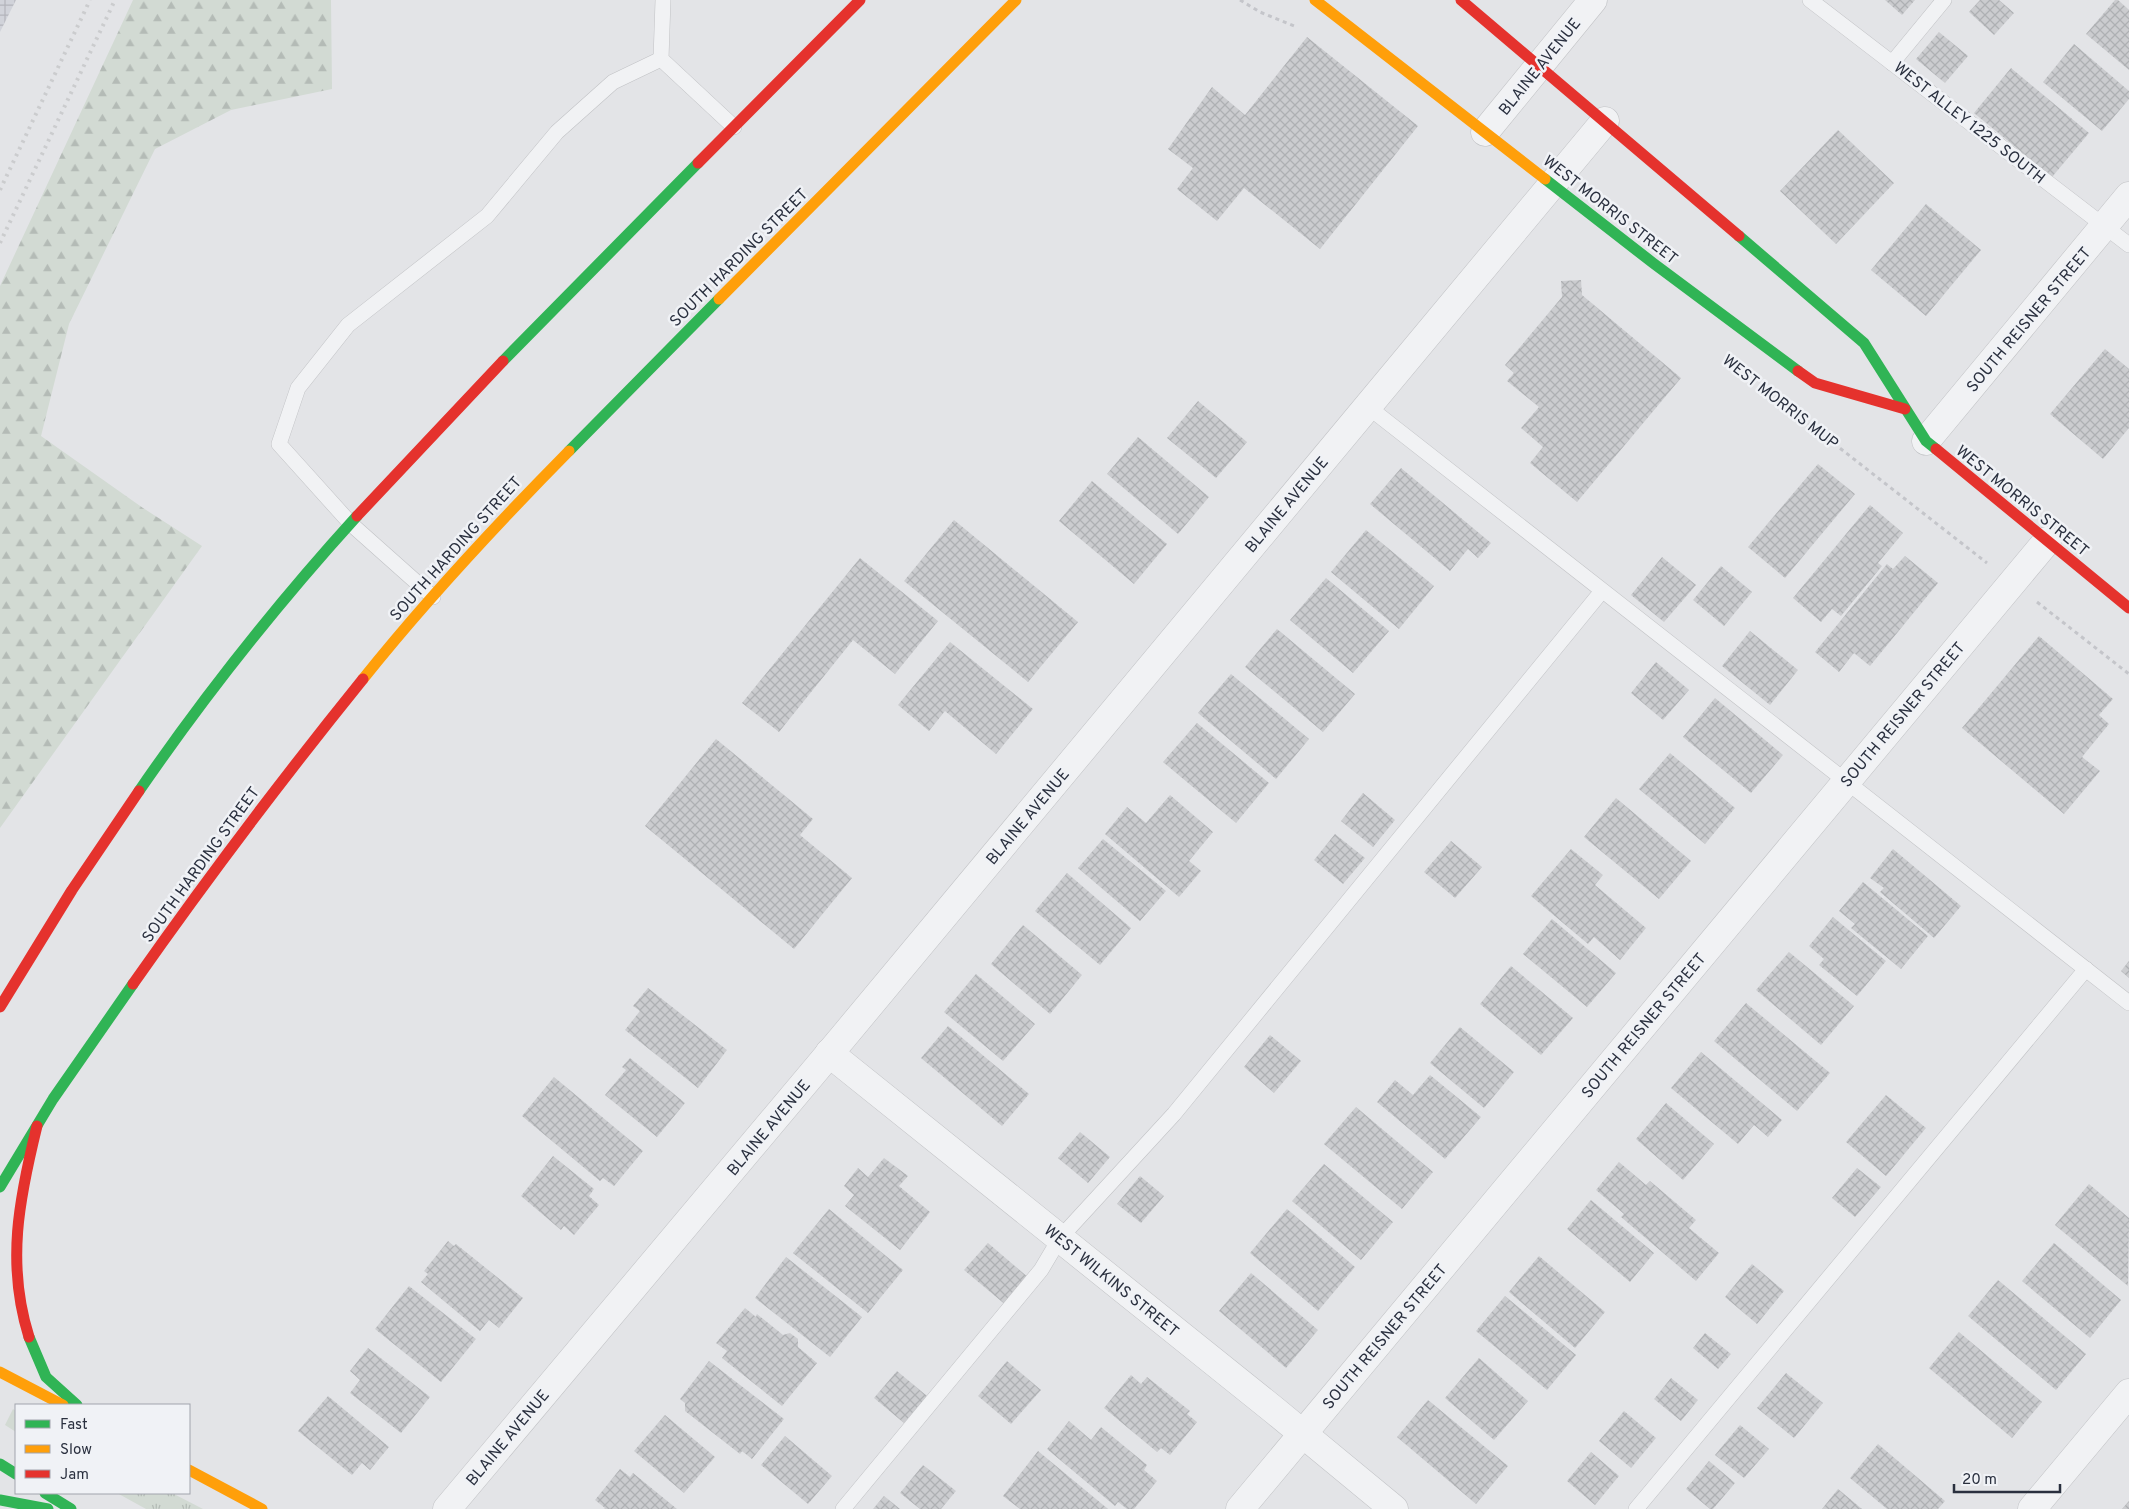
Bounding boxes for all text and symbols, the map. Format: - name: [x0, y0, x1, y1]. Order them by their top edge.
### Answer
- street label: BLAINE AVENUE: [1495, 14, 1586, 120]
- street label: WEST ALLEY 1225 SOUTH: [1889, 58, 2049, 189]
- street label: WEST MORRIS STREET: [1538, 152, 1681, 269]
- street label: SOUTH HARDING STREET: [666, 185, 813, 332]
- street label: SOUTH REISNER STREET: [1963, 244, 2096, 397]
- street label: WEST MORRIS MUP: [1718, 351, 1842, 454]
- street label: WEST MORRIS STREET: [1951, 442, 2092, 561]
- street label: BLAINE AVENUE: [1241, 453, 1334, 558]
- street label: SOUTH HARDING STREET: [386, 473, 527, 626]
- street label: SOUTH REISNER STREET: [1837, 639, 1970, 792]
- street label: BLAINE AVENUE: [982, 765, 1075, 870]
- street label: SOUTH HARDING STREET: [138, 783, 265, 947]
- street label: SOUTH REISNER STREET: [1578, 950, 1711, 1103]
- street label: BLAINE AVENUE: [723, 1076, 816, 1181]
- street label: WEST WILKINS STREET: [1039, 1221, 1182, 1342]
- street label: SOUTH REISNER STREET: [1319, 1261, 1452, 1414]
- street label: BLAINE AVENUE: [462, 1386, 555, 1491]
- legend: [15, 1404, 190, 1494]
- text: Fast: [60, 1416, 88, 1435]
- text: Slow: [60, 1441, 92, 1460]
- scale bar: [1954, 1462, 2060, 1494]
- text: Jam: [60, 1466, 89, 1485]
- text: 20 m: [1962, 1471, 1997, 1490]

